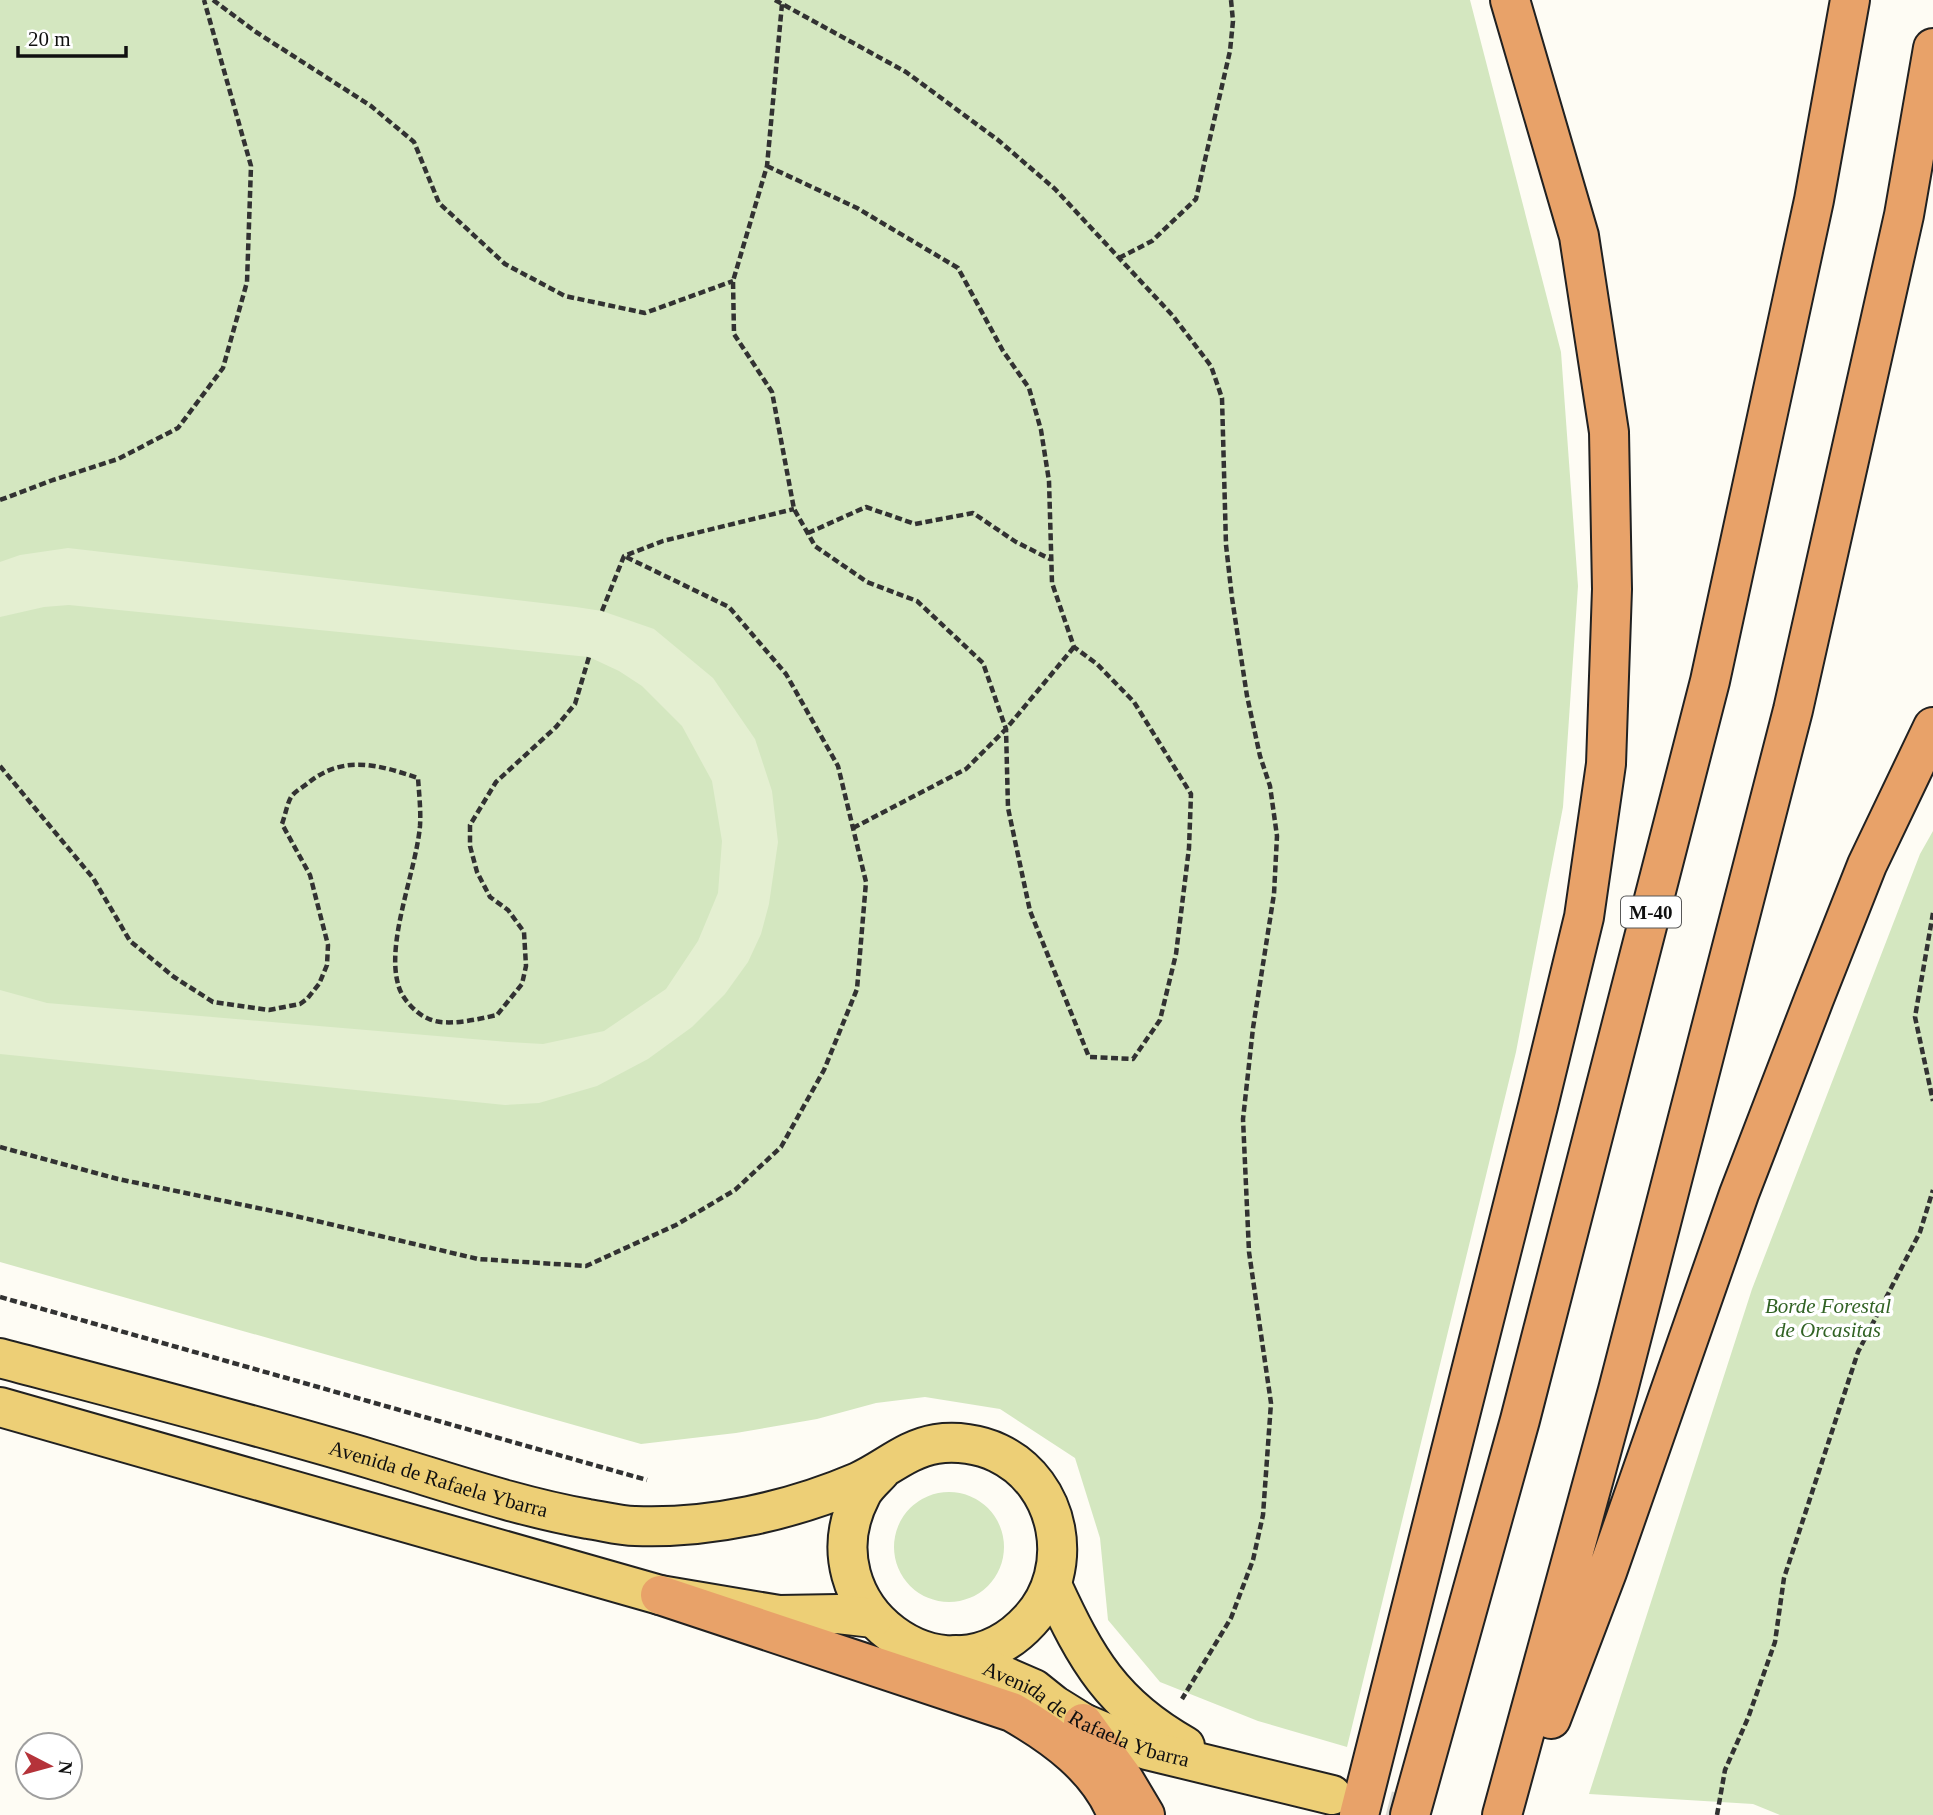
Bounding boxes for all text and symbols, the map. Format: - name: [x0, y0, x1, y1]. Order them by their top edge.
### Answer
- scale bar: [18, 14, 126, 58]
- text: 20 m: [28, 27, 71, 51]
- road number: M-40: [1621, 896, 1681, 928]
- park label: Borde Forestal de Orcasitas: [1765, 1294, 1891, 1342]
- street label: Avenida de Rafaela Ybarra: [326, 1435, 551, 1522]
- street label: Avenida de Rafaela Ybarra: [979, 1656, 1192, 1772]
- north arrow: [14, 1731, 84, 1801]
- text: N: [54, 1760, 77, 1776]

